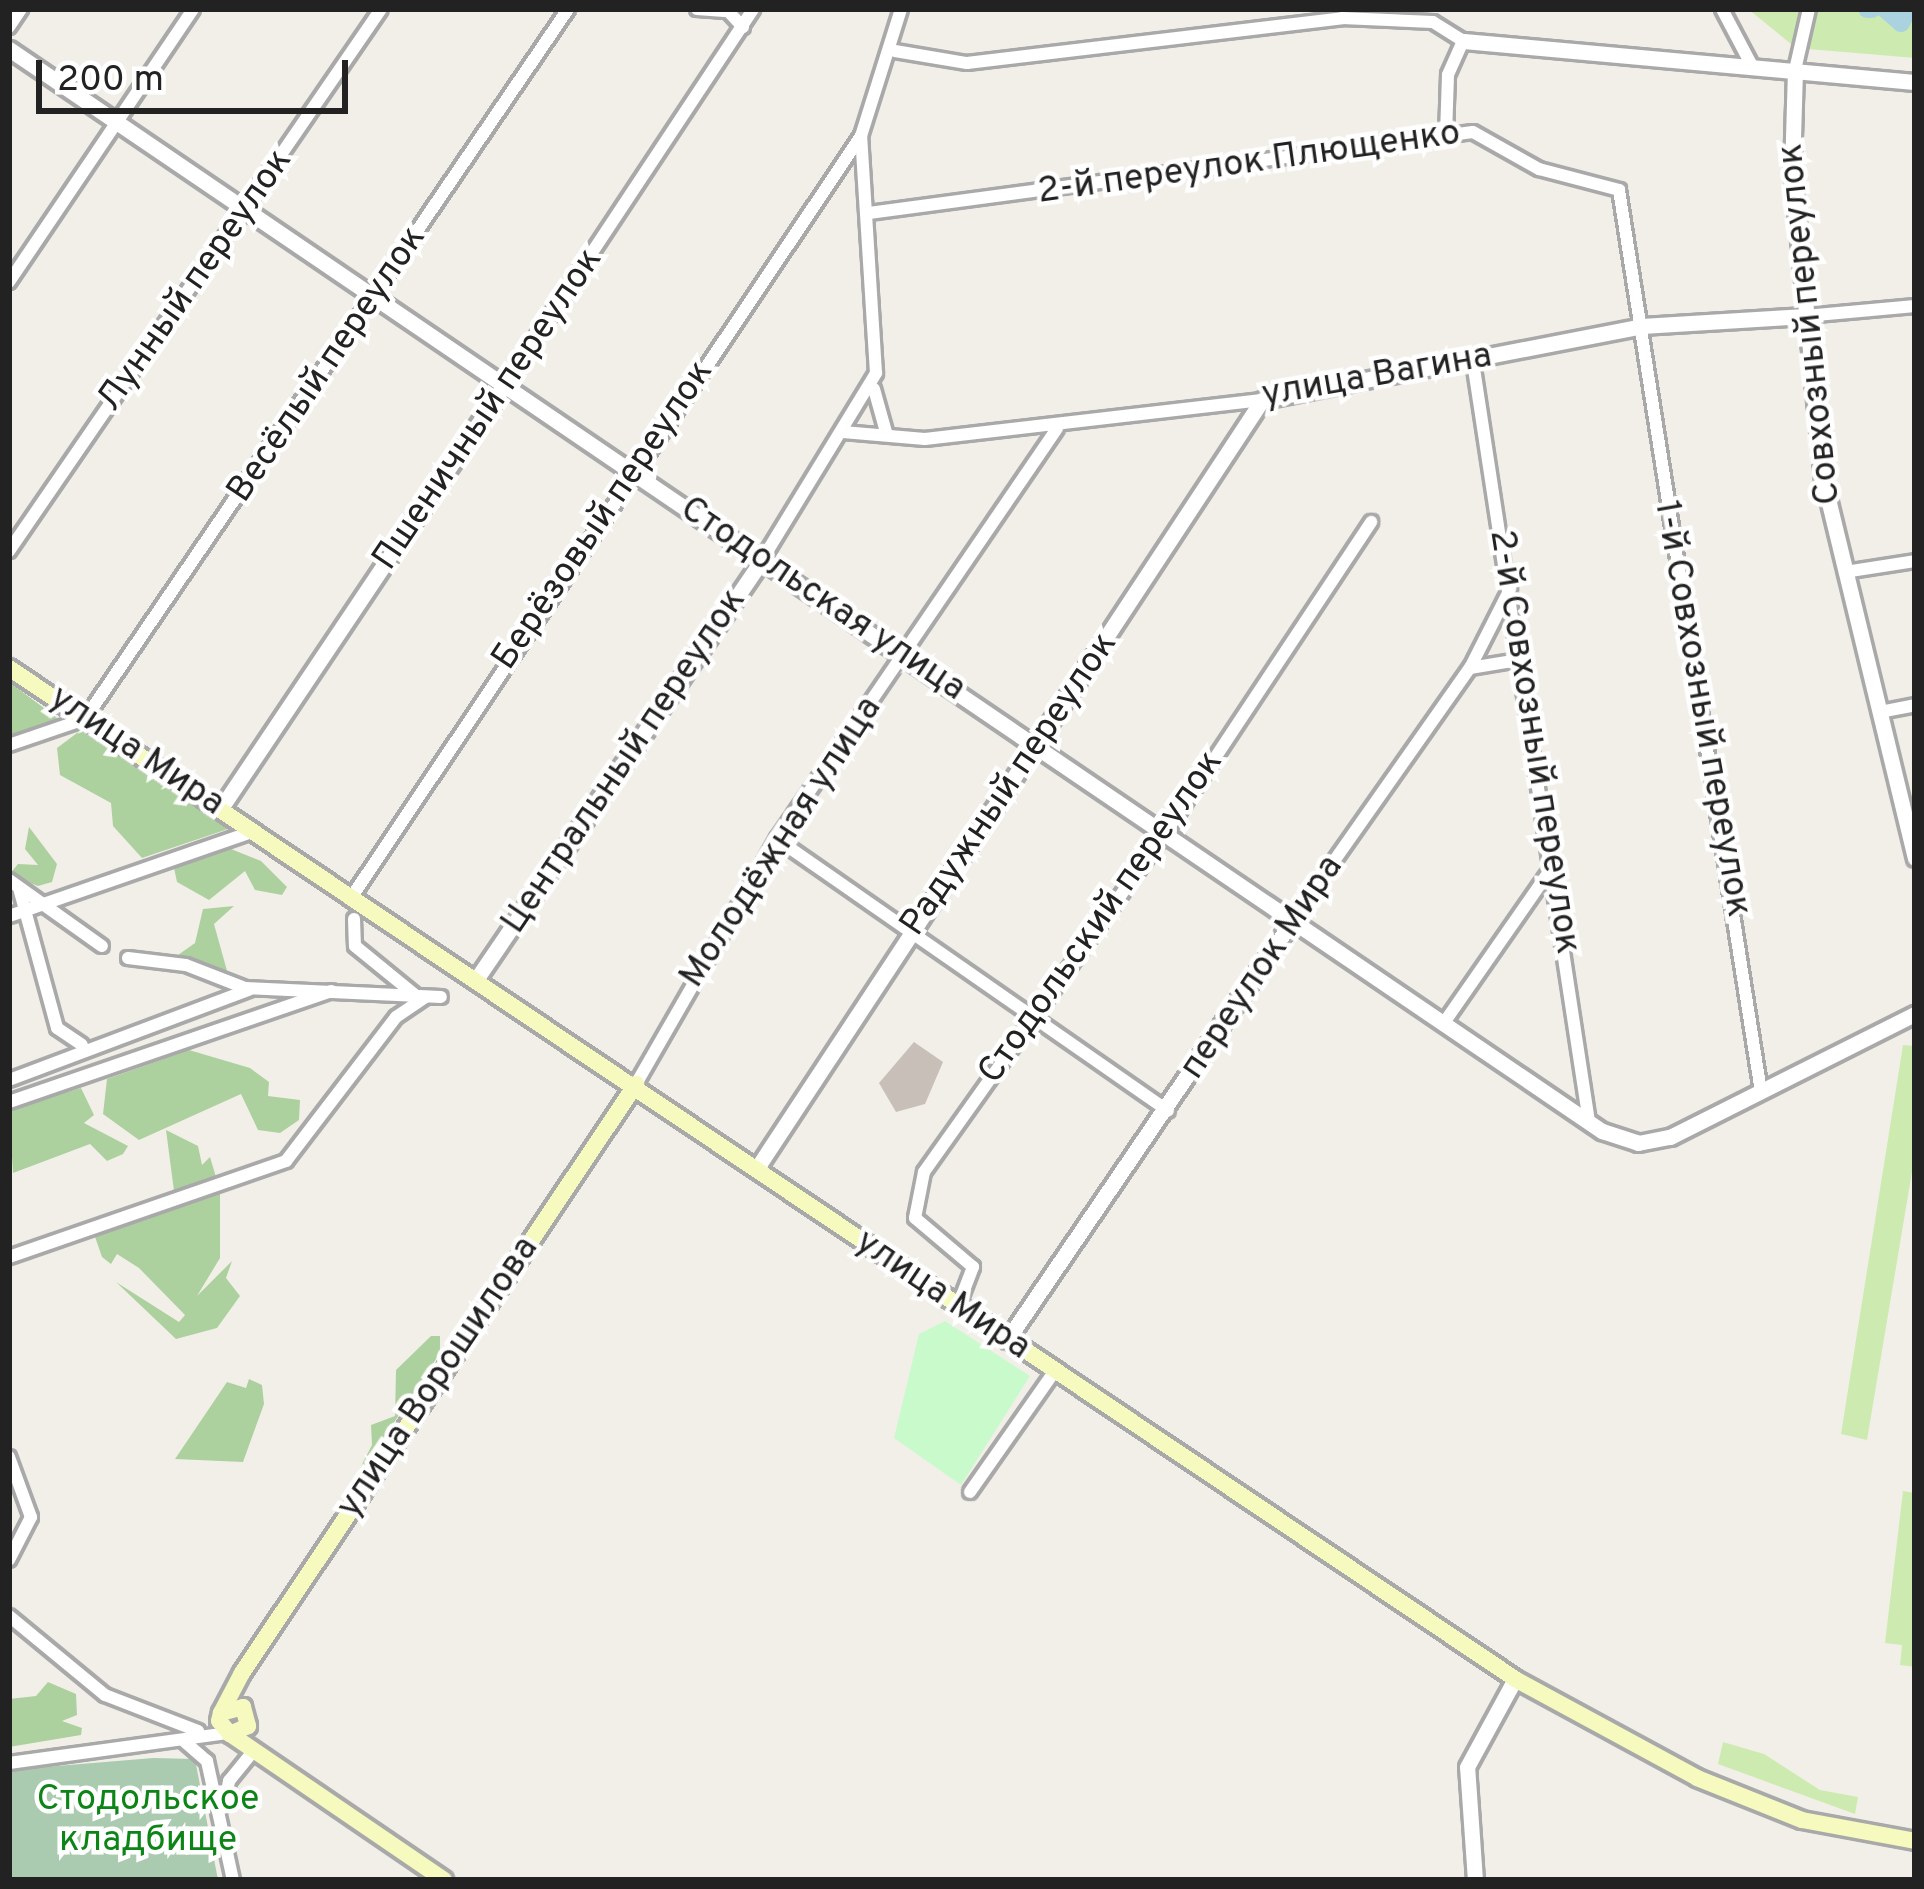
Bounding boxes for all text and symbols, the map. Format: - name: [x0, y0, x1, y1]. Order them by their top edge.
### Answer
- scale bar: [42, 36, 354, 110]
- text: 200 m: [57, 58, 164, 104]
- street label: 2-й переулок Плющенко: [1035, 113, 1463, 215]
- street label: Лунный переулок: [89, 141, 303, 421]
- street label: Совхозный переулок: [1771, 141, 1851, 507]
- street label: Весёлый переулок: [220, 219, 436, 511]
- street label: Пшеничный переулок: [365, 241, 613, 579]
- street label: улица Вагина: [1259, 336, 1495, 418]
- street label: Берёзовый переулок: [484, 353, 724, 679]
- street label: Стодольская улица: [671, 488, 973, 712]
- street label: 1-й Совхозный переулок: [1643, 497, 1759, 921]
- street label: 2-й Совхозный переулок: [1478, 527, 1588, 957]
- street label: Центральный переулок: [493, 581, 757, 943]
- street label: Радужный переулок: [892, 625, 1128, 945]
- street label: улица Мира: [40, 678, 232, 826]
- street label: Молодёжная улица: [672, 689, 892, 997]
- street label: Стодольский переулок: [970, 743, 1234, 1093]
- street label: переулок Мира: [1172, 848, 1354, 1088]
- street label: улица Мира: [846, 1222, 1038, 1370]
- street label: улица Ворошилова: [329, 1229, 549, 1527]
- park label: Стодольское кладбище: [37, 1778, 259, 1863]

